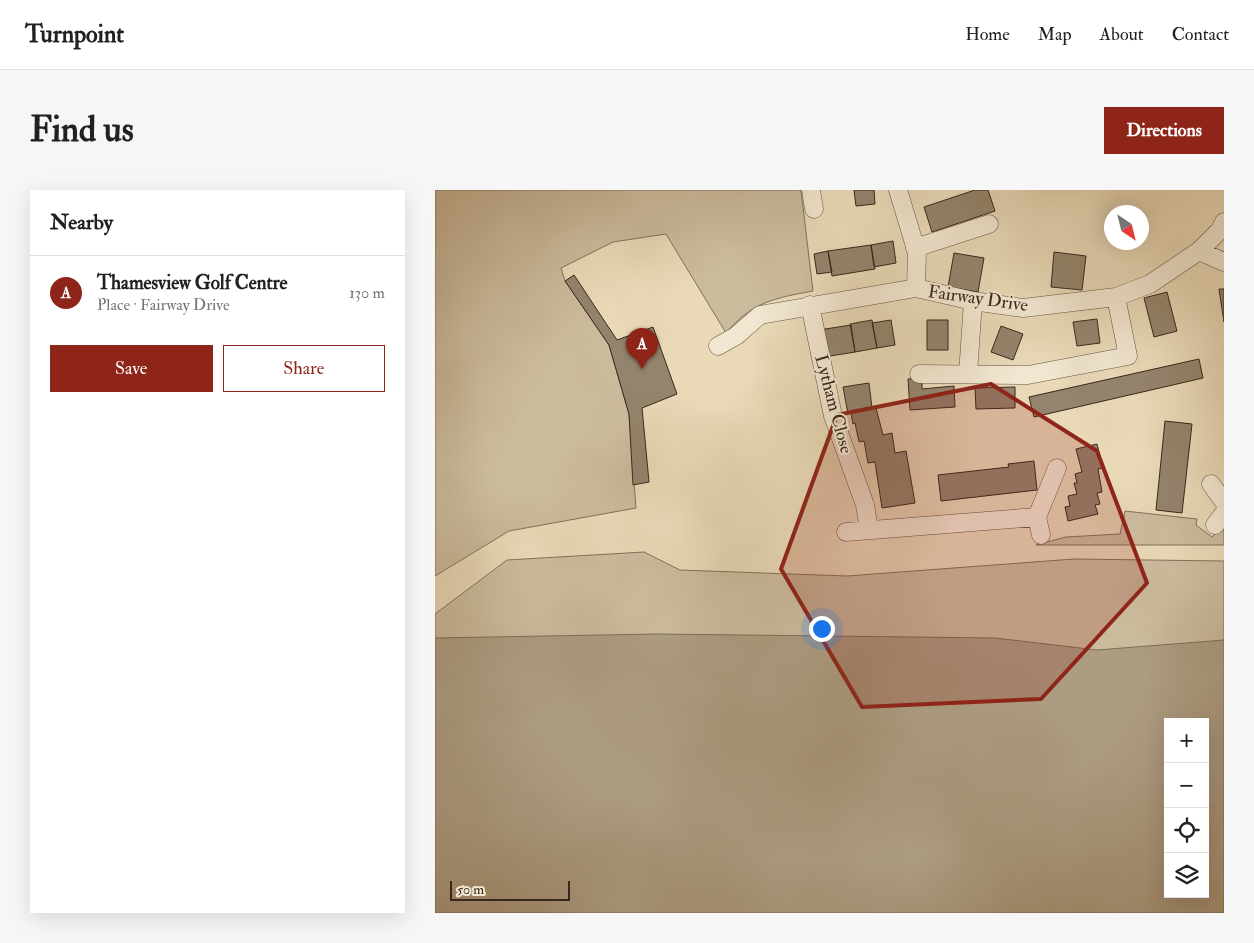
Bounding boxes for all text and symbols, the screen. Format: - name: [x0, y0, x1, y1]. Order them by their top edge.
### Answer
- text: Turnpoint: [25, 19, 124, 50]
- text: Home: [965, 23, 1010, 46]
- text: Map: [1038, 23, 1072, 46]
- text: About: [1100, 23, 1144, 46]
- text: Contact: [1172, 23, 1229, 46]
- button: Directions: [1104, 107, 1224, 154]
- text: Find us: [30, 108, 134, 152]
- north arrow: [1104, 205, 1149, 250]
- text: Nearby: [50, 209, 113, 236]
- text: Thamesview Golf Centre: [97, 271, 288, 295]
- street label: Fairway Drive: [926, 280, 1030, 317]
- text: A: [61, 283, 71, 303]
- text: 130 m: [349, 283, 385, 303]
- text: Place · Fairway Drive: [97, 295, 230, 315]
- pin: A: [626, 328, 658, 369]
- button: Save: [50, 345, 213, 392]
- button: Share: [223, 345, 385, 392]
- street label: Lytham Close: [809, 352, 858, 457]
- your location: [809, 616, 835, 642]
- map controls: [1164, 718, 1209, 898]
- button: +: [1164, 718, 1209, 763]
- button: −: [1164, 763, 1209, 808]
- button: locate: [1164, 808, 1209, 853]
- button: layers: [1164, 853, 1209, 898]
- scale bar: [450, 878, 570, 901]
- text: 50 m: [457, 881, 484, 898]

